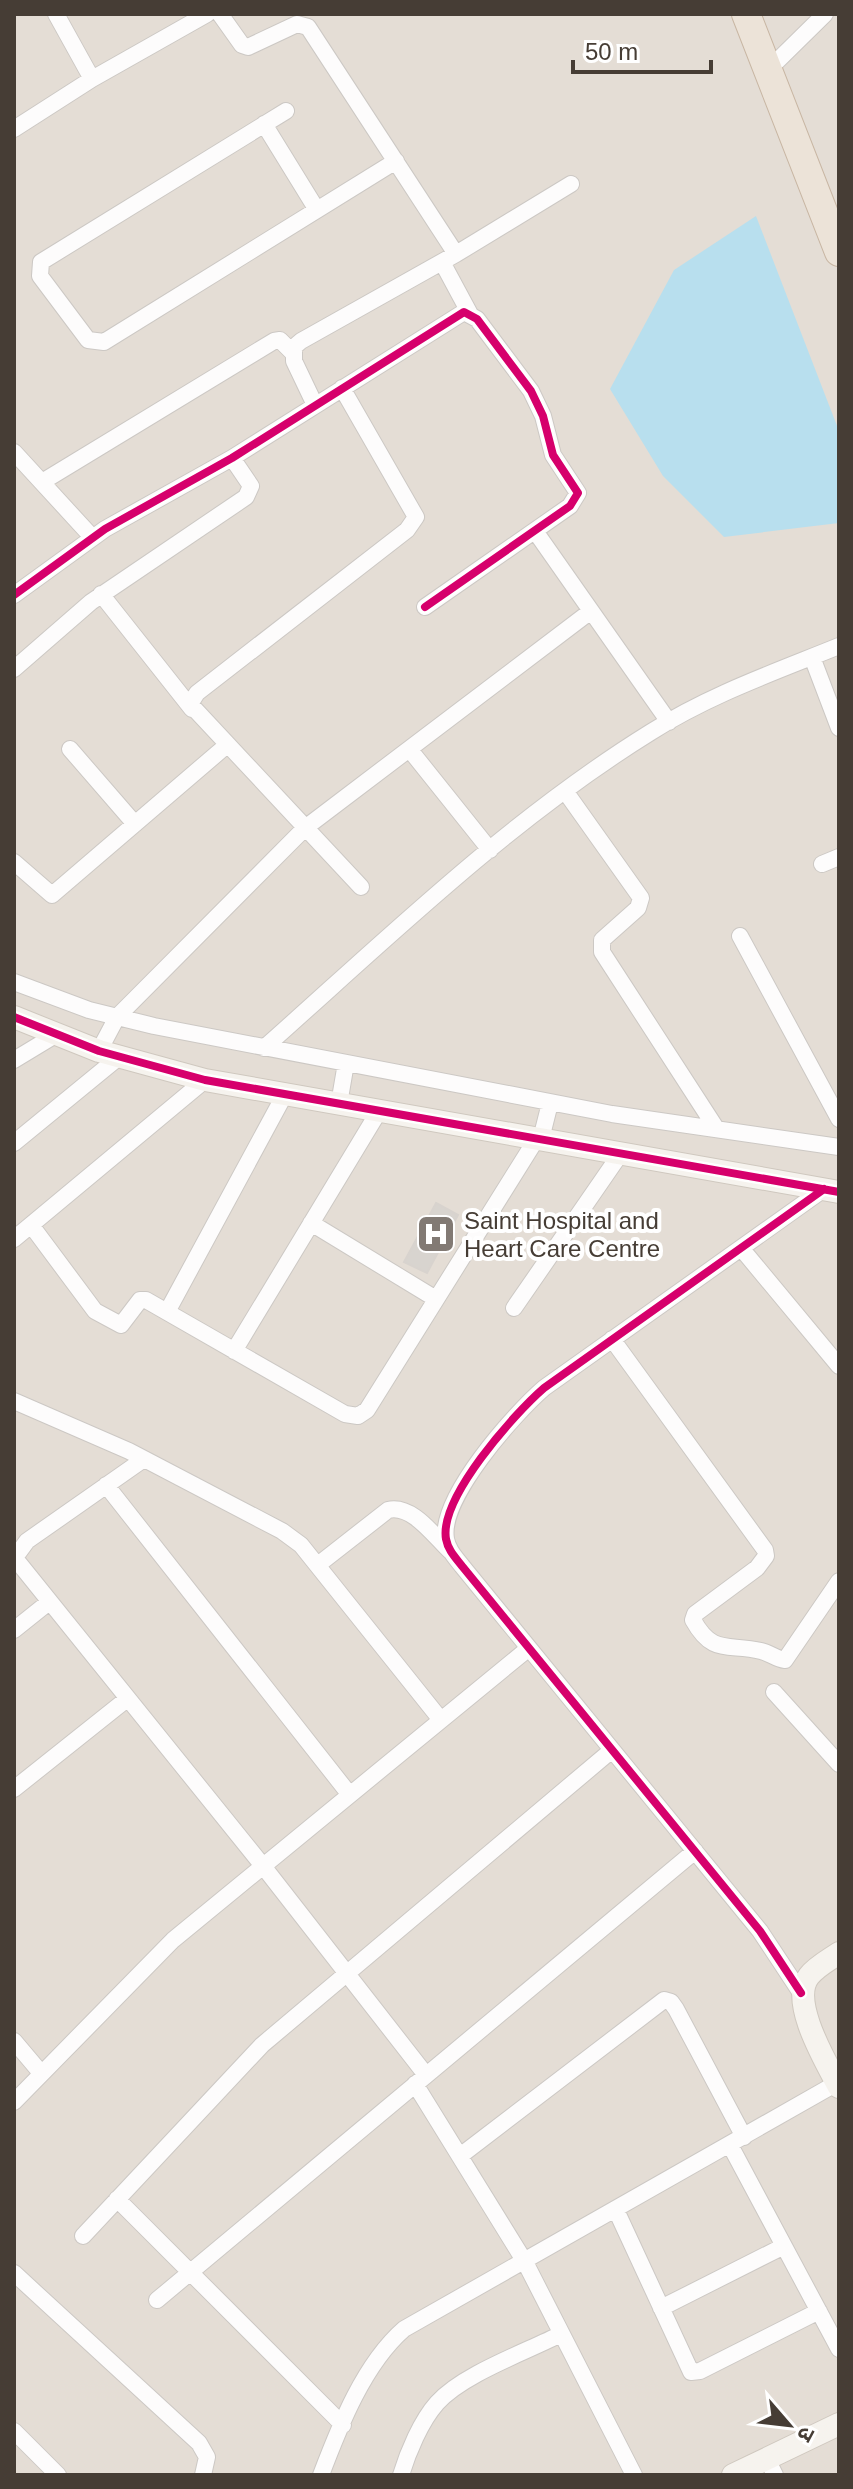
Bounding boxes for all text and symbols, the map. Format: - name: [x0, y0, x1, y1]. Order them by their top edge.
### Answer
- scale bar: [573, 24, 711, 74]
- text: 50 m: [585, 38, 638, 65]
- place label: Saint Hospital and Heart Care Centre: [464, 1207, 660, 1262]
- hospital icon: Saint Hospital and Heart Care Centre: [415, 1213, 457, 1255]
- north arrow: [749, 2385, 829, 2465]
- text: उ: [792, 2423, 820, 2447]

